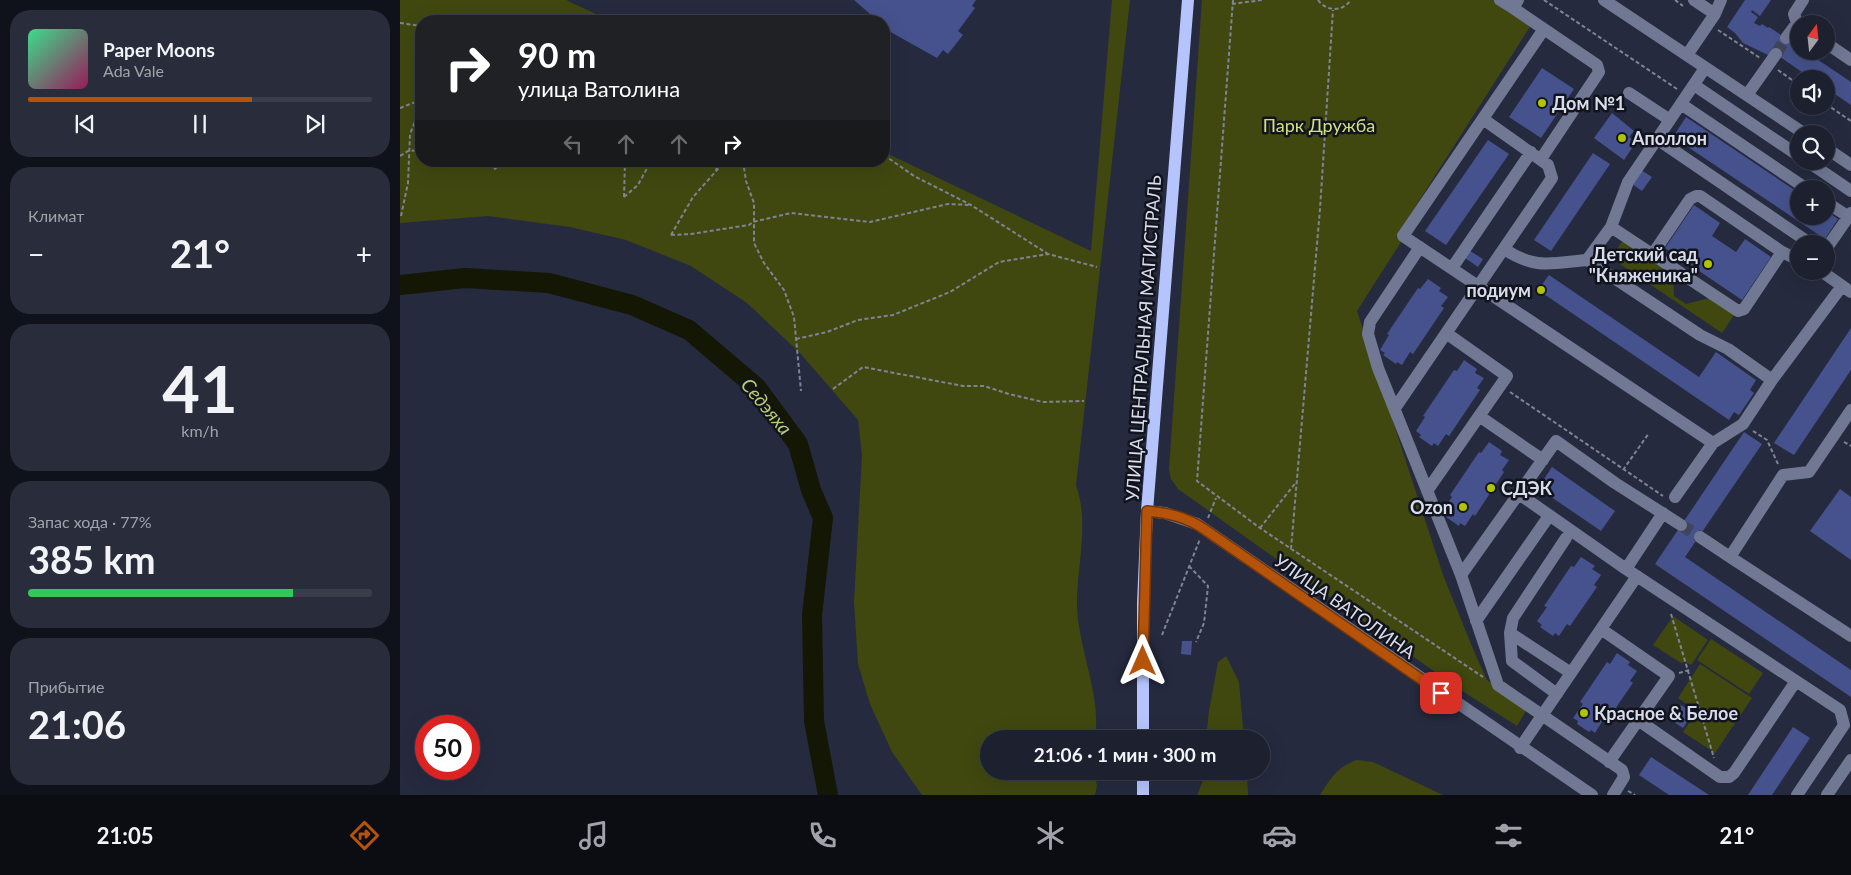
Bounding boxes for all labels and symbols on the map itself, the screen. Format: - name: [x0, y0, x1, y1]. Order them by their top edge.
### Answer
- north arrow: [1790, 15, 1835, 60]
- place label: Дом №1: [1552, 92, 1625, 114]
- marker: Дом №1: [1536, 97, 1548, 109]
- park label: Парк Дружба: [1263, 114, 1375, 136]
- place label: Аполлон: [1631, 127, 1707, 149]
- marker: Аполлон: [1616, 132, 1628, 144]
- street label: УЛИЦА ЦЕНТРАЛЬНАЯ МАГИСТРАЛЬ: [1121, 174, 1165, 502]
- place label: Детский сад "Княженика": [1589, 243, 1699, 286]
- marker: Детский сад "Княженика": [1702, 258, 1714, 270]
- place label: подиум: [1466, 279, 1531, 301]
- marker: подиум: [1535, 284, 1547, 296]
- water label: Седэяха: [737, 373, 797, 439]
- place label: СДЭК: [1501, 477, 1552, 499]
- marker: СДЭК: [1485, 482, 1497, 494]
- place label: Ozon: [1410, 496, 1453, 518]
- marker: Ozon: [1457, 501, 1469, 513]
- street label: УЛИЦА ВАТОЛИНА: [1270, 549, 1420, 663]
- position arrow: [1116, 634, 1168, 686]
- pin: [1420, 672, 1462, 714]
- place label: Красное & Белое: [1594, 702, 1738, 724]
- marker: Красное & Белое: [1578, 707, 1590, 719]
- speed limit sign: 50: [415, 715, 480, 780]

